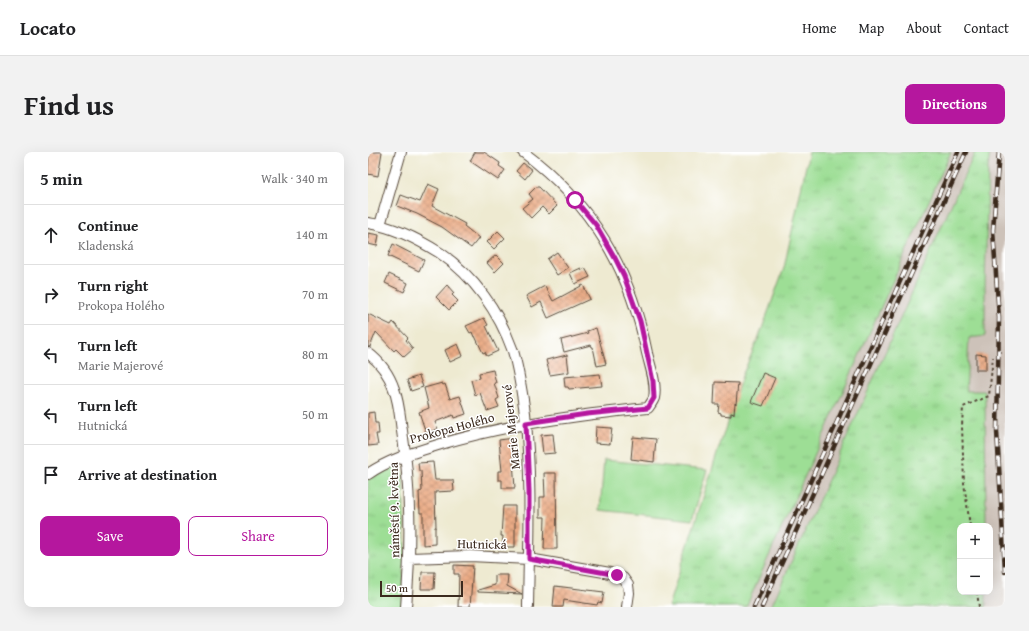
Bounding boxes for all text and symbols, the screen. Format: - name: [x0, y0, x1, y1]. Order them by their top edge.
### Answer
- text: Locato: [20, 14, 76, 42]
- text: Home: [802, 18, 837, 38]
- text: Map: [859, 18, 884, 38]
- text: About: [906, 18, 942, 38]
- text: Contact: [964, 18, 1009, 38]
- text: Find us: [24, 84, 114, 125]
- button: Directions: [905, 84, 1005, 124]
- text: 5 min: [40, 166, 82, 191]
- text: Walk · 340 m: [261, 169, 328, 188]
- route start: [566, 191, 584, 209]
- text: Continue: [78, 215, 139, 236]
- icon: ahead: [40, 224, 62, 246]
- text: 140 m: [296, 225, 328, 244]
- text: Kladenská: [78, 236, 134, 255]
- text: Turn right: [78, 275, 149, 296]
- icon: right: [40, 284, 62, 306]
- text: 70 m: [302, 285, 328, 304]
- text: Prokopa Holého: [78, 296, 165, 315]
- text: Turn left: [78, 335, 137, 356]
- icon: left: [40, 344, 62, 366]
- text: 80 m: [302, 345, 328, 364]
- text: Marie Majerové: [78, 356, 163, 375]
- street label: Marie Majerové: [497, 384, 525, 470]
- text: Turn left: [78, 395, 137, 416]
- icon: left: [40, 404, 62, 426]
- text: 50 m: [302, 405, 328, 424]
- street label: Prokopa Holého: [408, 408, 497, 448]
- text: Hutnická: [78, 416, 128, 435]
- street label: náměstí 9. května: [384, 461, 404, 558]
- icon: arrive: [40, 464, 62, 486]
- text: Arrive at destination: [78, 464, 217, 485]
- button: Save: [40, 516, 180, 556]
- button: Share: [188, 516, 328, 556]
- map controls: [957, 523, 993, 595]
- button: +: [957, 523, 993, 559]
- street label: Hutnická: [457, 534, 508, 554]
- button: −: [957, 559, 993, 595]
- route end: [608, 566, 626, 584]
- scale bar: [380, 579, 463, 598]
- text: 50 m: [386, 580, 408, 596]

